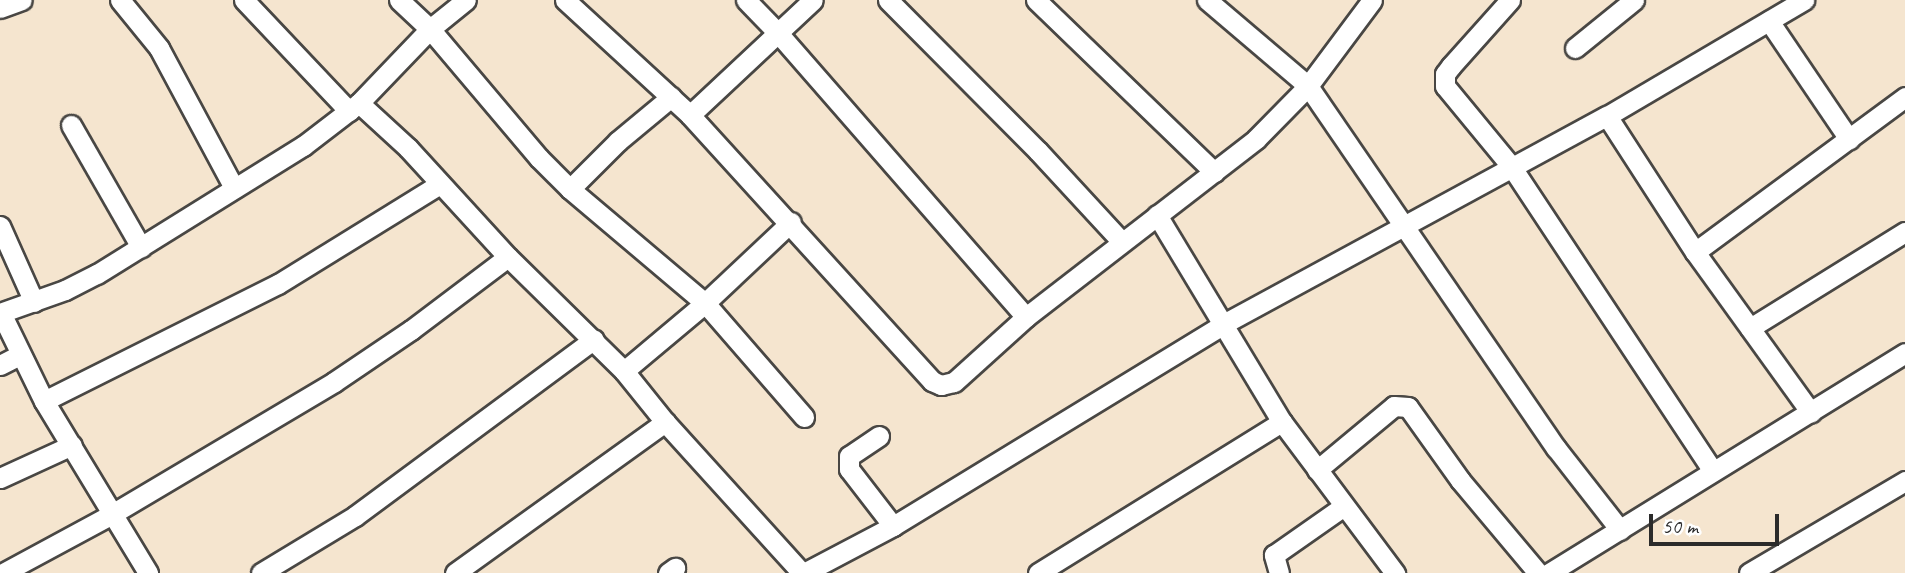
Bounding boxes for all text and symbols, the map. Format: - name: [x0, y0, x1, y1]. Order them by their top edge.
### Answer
- scale bar: [1653, 500, 1783, 544]
- text: 50 m: [1662, 513, 1698, 539]

